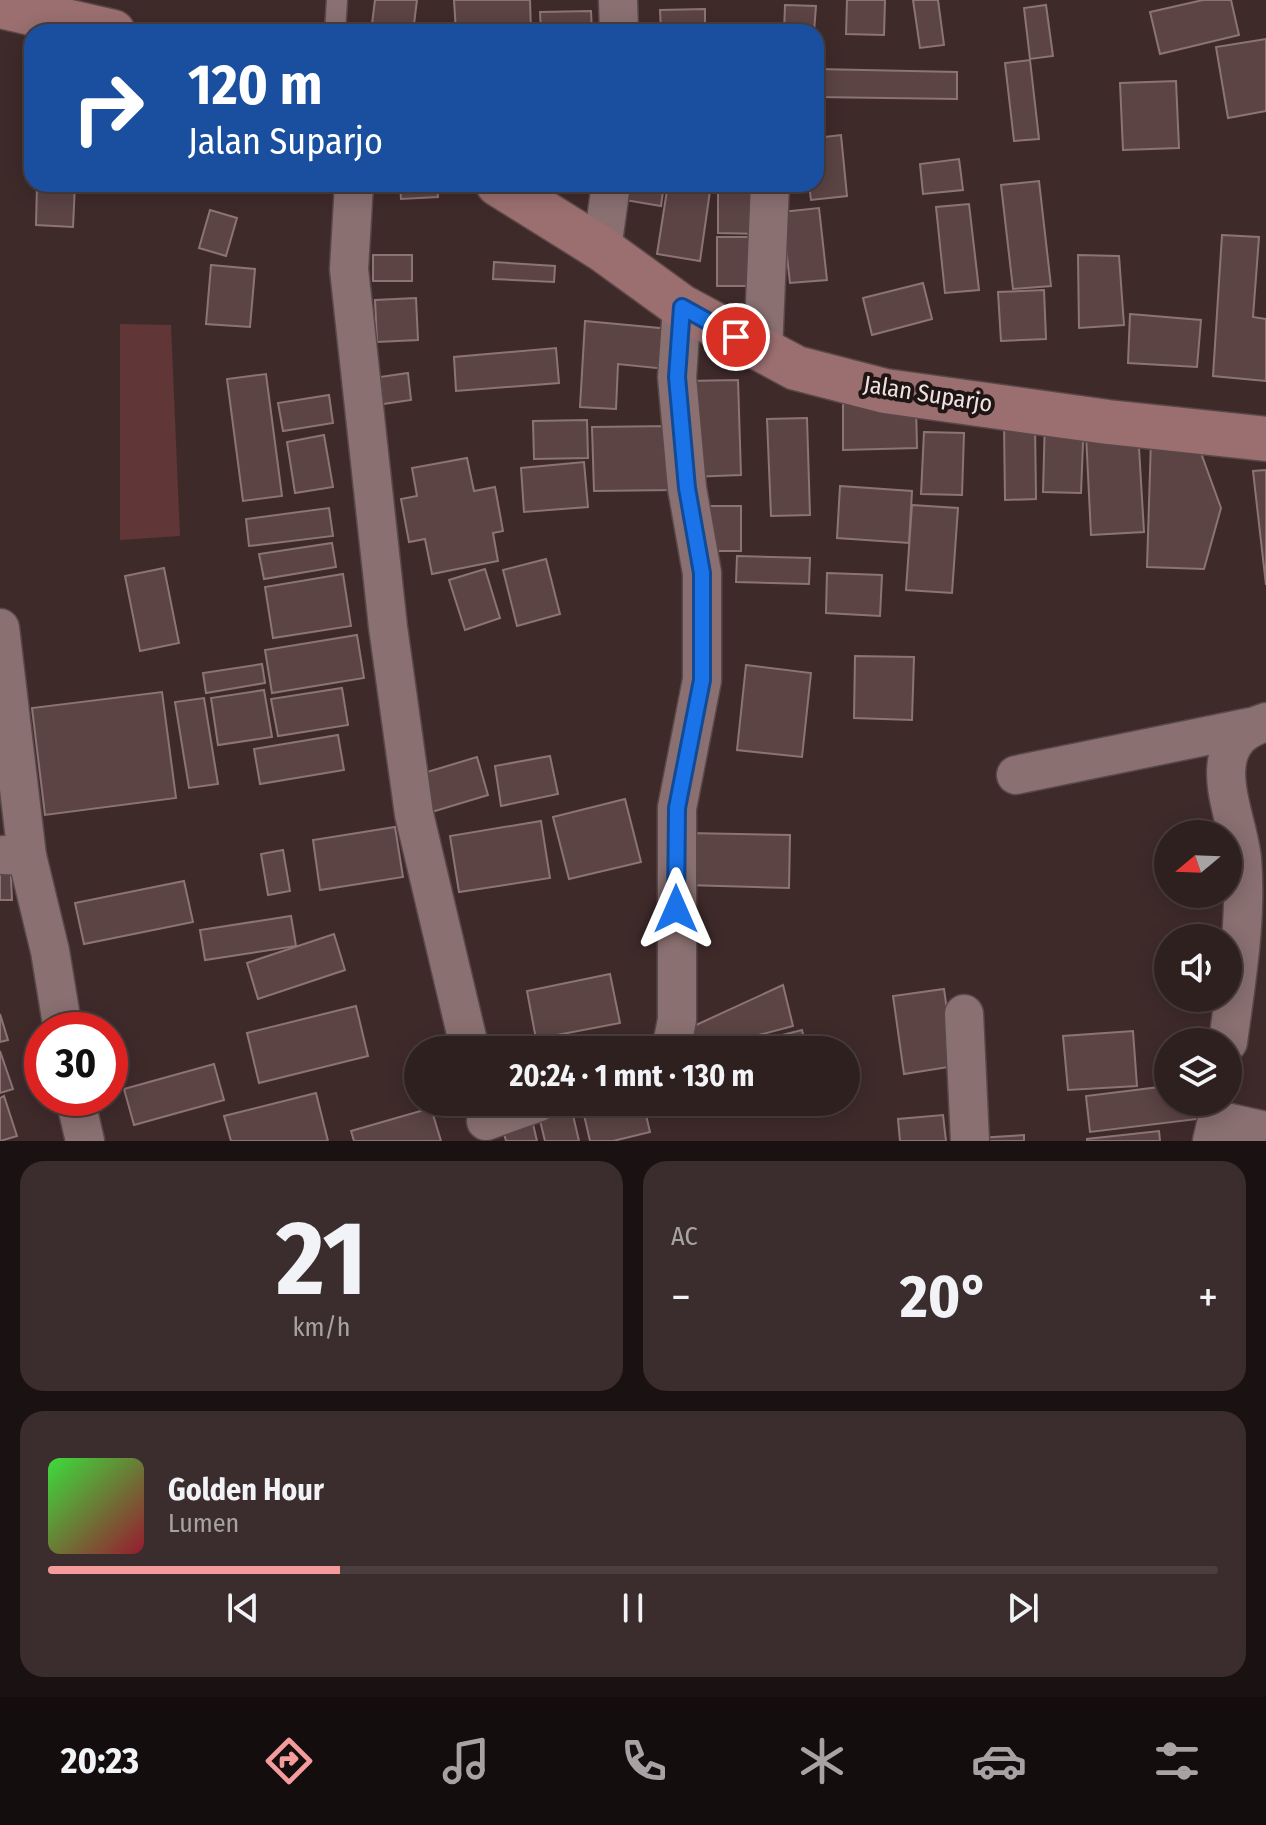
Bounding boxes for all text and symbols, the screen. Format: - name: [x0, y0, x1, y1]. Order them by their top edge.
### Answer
- text: 120 m: [188, 52, 323, 119]
- icon: right: [56, 56, 160, 160]
- text: Jalan Suparjo: [188, 120, 383, 164]
- pin: [702, 303, 770, 371]
- icon: arrive: [714, 315, 758, 359]
- street label: Jalan Suparjo: [862, 370, 994, 418]
- north arrow: [1154, 820, 1242, 908]
- map controls: [1154, 820, 1242, 1116]
- position arrow: [634, 867, 718, 951]
- button: sound: [1154, 924, 1242, 1012]
- speed limit sign: 30: [24, 1012, 128, 1116]
- button: layers: [1154, 1028, 1242, 1116]
- text: 20:24 · 1 mnt · 130 m: [509, 1058, 755, 1094]
- text: 21: [276, 1197, 367, 1322]
- text: AC: [671, 1221, 698, 1252]
- text: 20°: [900, 1261, 989, 1333]
- text: −: [671, 1271, 691, 1324]
- text: +: [1198, 1271, 1218, 1324]
- text: km/h: [293, 1312, 350, 1343]
- text: Golden Hour: [168, 1472, 324, 1508]
- text: Lumen: [168, 1508, 239, 1539]
- icon: previous: [221, 1586, 265, 1630]
- icon: pause: [611, 1586, 655, 1630]
- icon: next: [1001, 1586, 1045, 1630]
- icon: directions: [261, 1733, 317, 1789]
- icon: music: [438, 1733, 494, 1789]
- icon: phone: [616, 1733, 672, 1789]
- icon: climate: [794, 1733, 850, 1789]
- icon: car: [971, 1733, 1027, 1789]
- icon: filters: [1149, 1733, 1205, 1789]
- text: 20:23: [61, 1739, 139, 1783]

